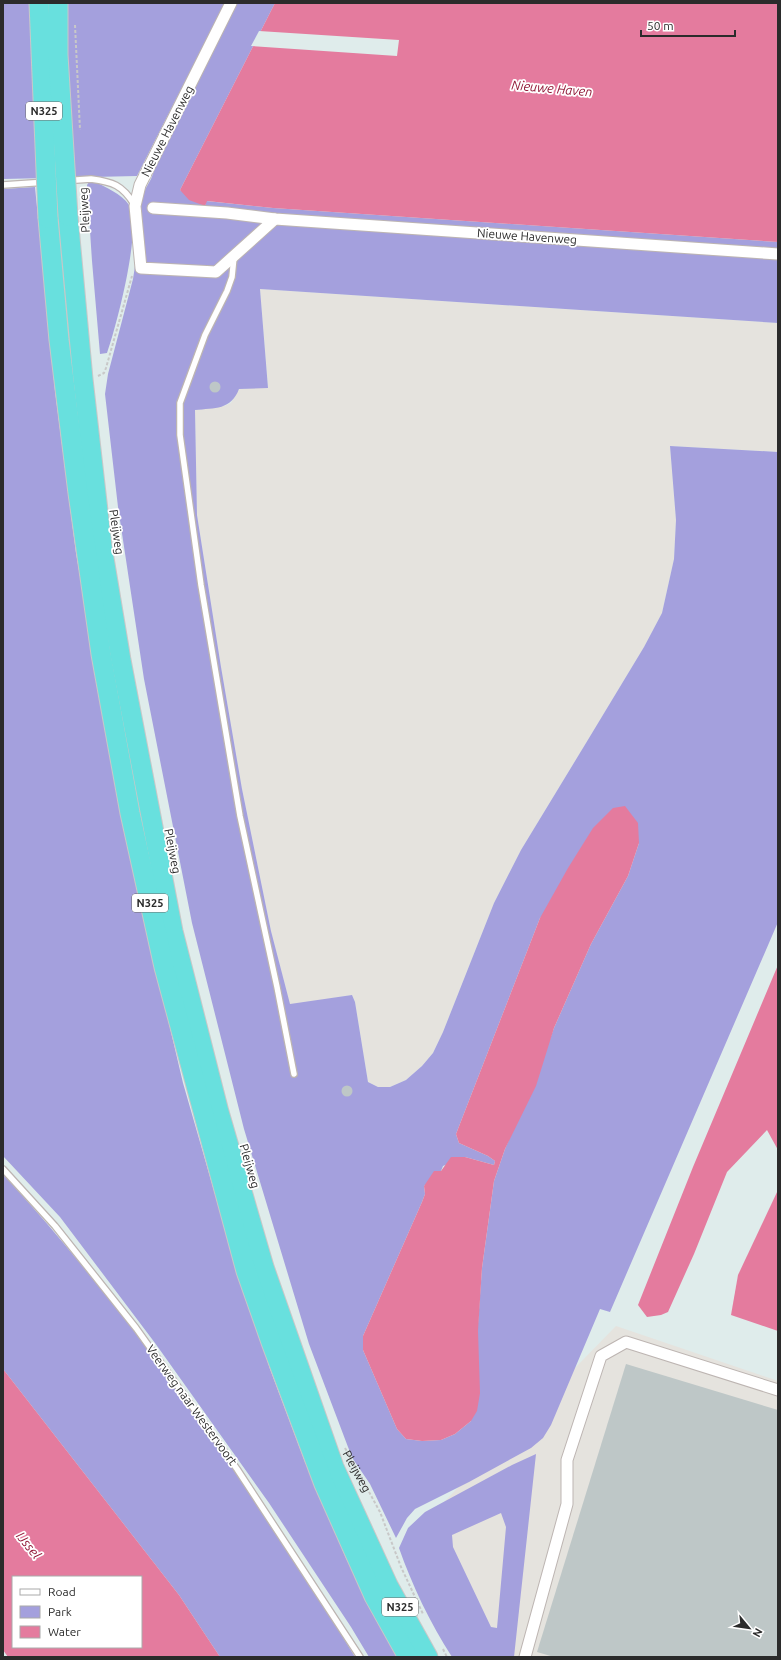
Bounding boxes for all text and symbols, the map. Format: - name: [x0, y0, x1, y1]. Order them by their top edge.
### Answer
- scale bar: [641, 12, 735, 38]
- text: 50 m: [647, 19, 674, 32]
- water label: Nieuwe Haven: [511, 77, 593, 99]
- street label: Nieuwe Havenweg: [138, 83, 196, 179]
- road number: N325: [26, 102, 62, 120]
- street label: Pleijweg: [76, 187, 92, 233]
- street label: Nieuwe Havenweg: [477, 226, 577, 246]
- street label: Pleijweg: [107, 509, 127, 555]
- street label: Pleijweg: [162, 827, 184, 875]
- road number: N325: [132, 894, 168, 912]
- street label: Pleijweg: [237, 1142, 263, 1190]
- street label: Veerweg naar Westervoort: [144, 1342, 240, 1468]
- street label: Pleijweg: [341, 1448, 374, 1494]
- water label: IJssel: [14, 1529, 44, 1561]
- legend: [12, 1576, 142, 1648]
- text: Road: [48, 1585, 76, 1598]
- road number: N325: [382, 1598, 418, 1616]
- text: Park: [48, 1605, 72, 1618]
- north arrow: [729, 1608, 769, 1648]
- text: Water: [48, 1625, 81, 1638]
- text: N: [751, 1626, 765, 1639]

